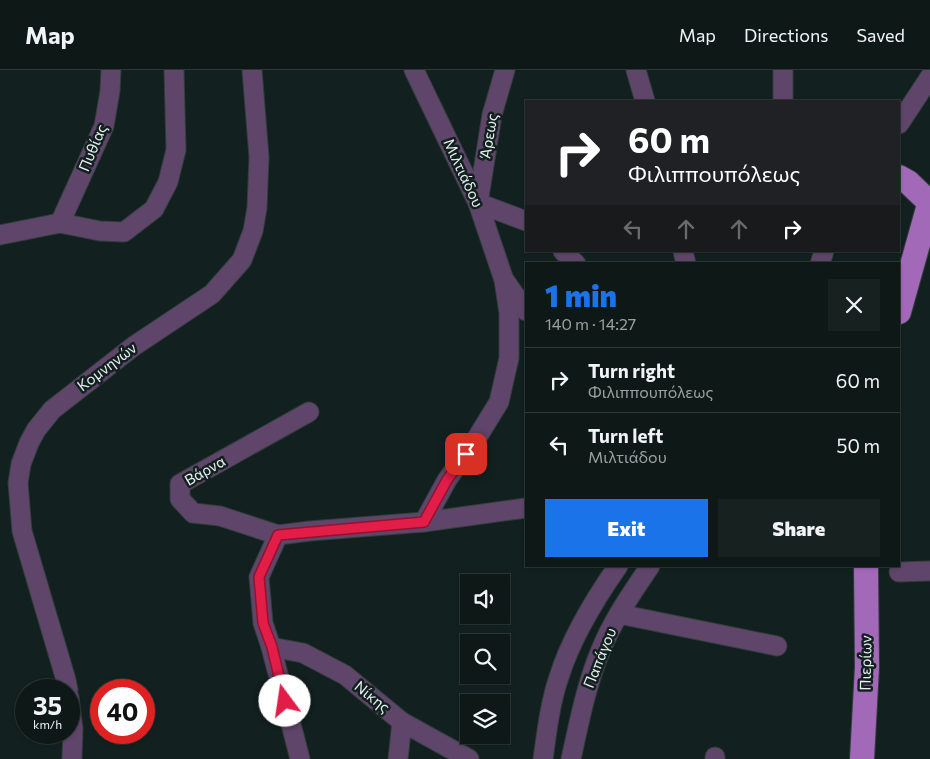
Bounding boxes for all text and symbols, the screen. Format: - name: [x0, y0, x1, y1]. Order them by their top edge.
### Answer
- text: Map: [25, 20, 75, 49]
- text: Map: [679, 24, 716, 46]
- text: Directions: [744, 24, 828, 46]
- text: Saved: [856, 24, 905, 46]
- street label: Άρεως: [475, 112, 501, 161]
- text: 60 m: [628, 117, 710, 160]
- icon: right: [545, 120, 610, 185]
- street label: Πυθίας: [74, 121, 110, 174]
- street label: Μιλτιάδου: [440, 135, 488, 210]
- text: Φιλιππουπόλεως: [628, 160, 800, 187]
- icon: left: [619, 215, 647, 243]
- icon: ahead: [672, 215, 700, 243]
- icon: ahead: [725, 215, 753, 243]
- icon: right: [778, 215, 806, 243]
- text: 1 min: [545, 276, 617, 313]
- button: close: [828, 279, 880, 331]
- text: 140 m · 14:27: [545, 314, 636, 333]
- street label: Κομνηνών: [73, 338, 140, 394]
- text: Turn right: [588, 359, 675, 382]
- icon: right: [545, 366, 573, 394]
- text: 60 m: [836, 369, 880, 392]
- text: Φιλιππουπόλεως: [588, 382, 713, 401]
- text: Turn left: [588, 424, 663, 447]
- icon: left: [545, 431, 573, 459]
- pin: [445, 433, 487, 475]
- text: 50 m: [836, 434, 880, 457]
- icon: arrive: [452, 440, 480, 468]
- text: Μιλτιάδου: [588, 447, 667, 466]
- street label: Βάρνα: [181, 451, 228, 489]
- button: Exit: [545, 499, 708, 557]
- button: Share: [718, 499, 880, 557]
- map controls: [460, 574, 510, 744]
- button: sound: [460, 574, 510, 624]
- street label: Παπάγου: [579, 625, 619, 690]
- button: search: [460, 634, 510, 684]
- street label: Πιερίων: [856, 635, 874, 691]
- position arrow: [258, 674, 310, 726]
- street label: Νίκης: [351, 677, 394, 716]
- speed limit sign: 40: [90, 679, 155, 744]
- text: 35: [33, 690, 62, 720]
- button: layers: [460, 694, 510, 744]
- text: km/h: [33, 717, 62, 731]

